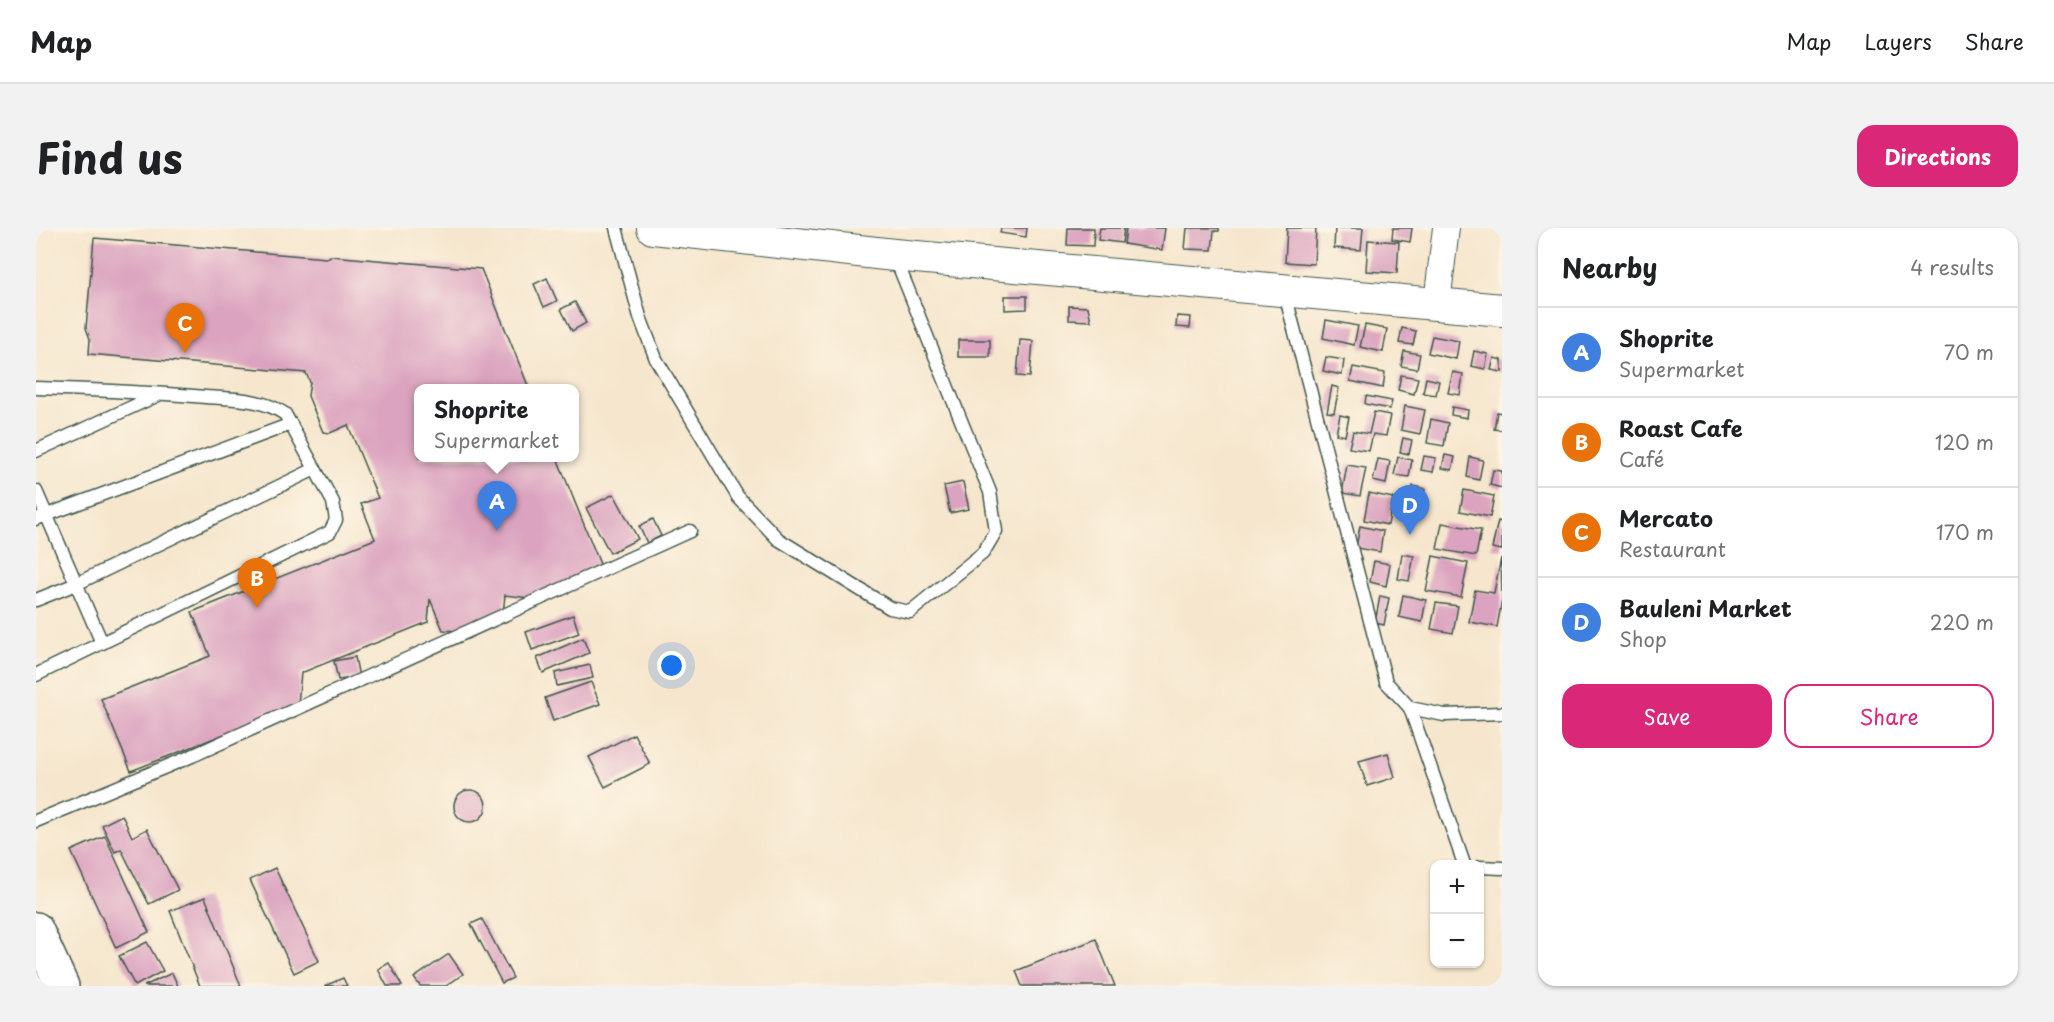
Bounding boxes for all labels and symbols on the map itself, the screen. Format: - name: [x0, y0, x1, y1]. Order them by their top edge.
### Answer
- pin: C: [166, 304, 204, 353]
- pin: A: [478, 482, 516, 531]
- pin: D: [1390, 486, 1430, 535]
- pin: B: [238, 558, 276, 608]
- your location: [657, 651, 686, 680]

